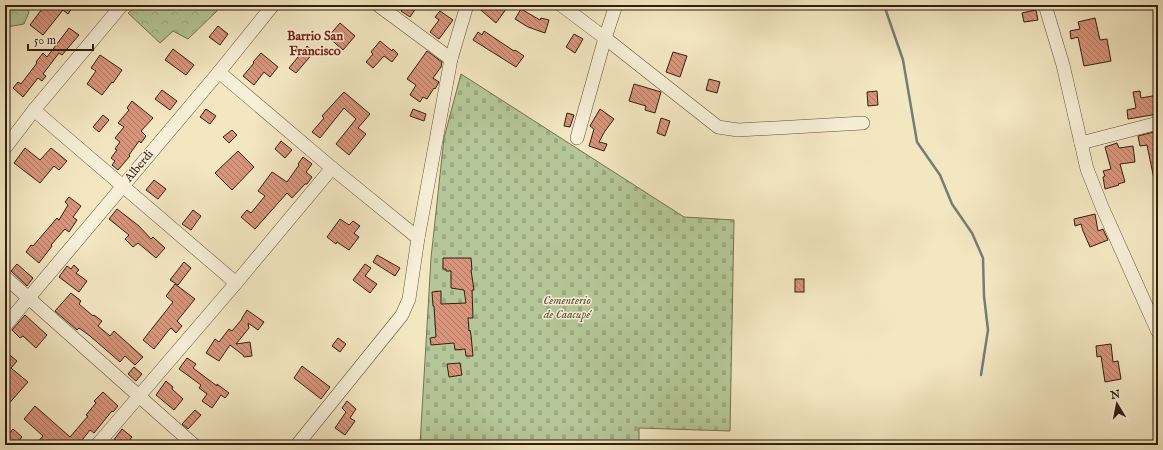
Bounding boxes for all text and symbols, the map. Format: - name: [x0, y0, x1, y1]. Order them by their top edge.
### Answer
- scale bar: [28, 26, 93, 52]
- district label: Barrio San Francisco: [287, 28, 343, 60]
- text: 50 m: [34, 33, 56, 48]
- street label: Alberdi: [121, 147, 157, 186]
- park label: Cementerio de Caacupé: [543, 293, 592, 322]
- north arrow: [1097, 384, 1137, 424]
- text: N: [1109, 387, 1122, 403]

